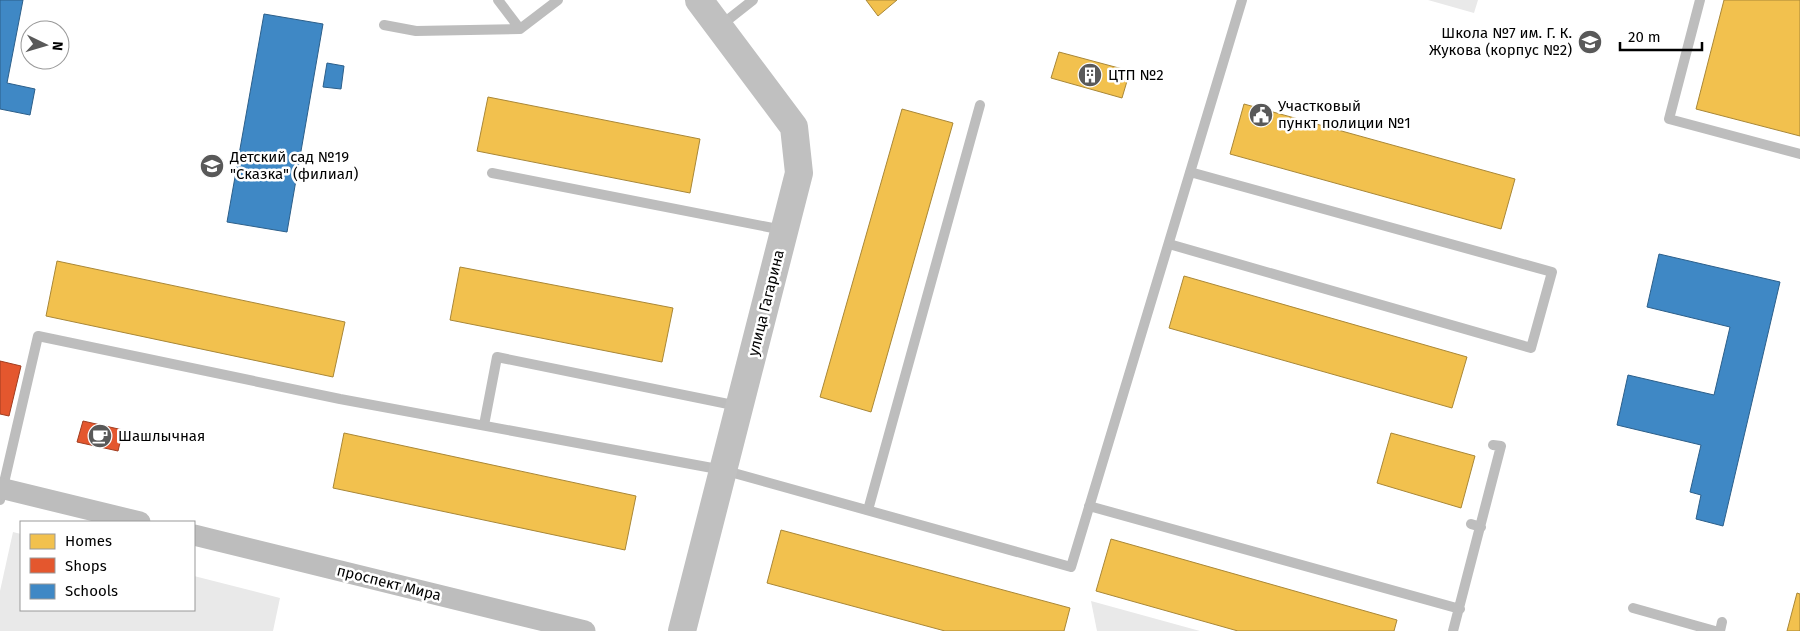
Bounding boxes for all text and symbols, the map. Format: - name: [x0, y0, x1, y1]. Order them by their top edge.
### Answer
- north arrow: [20, 20, 70, 70]
- scale bar: [1620, 20, 1702, 52]
- place label: Школа №7 им. Г. К. Жукова (корпус №2): [1429, 24, 1572, 59]
- text: 20 m: [1628, 28, 1661, 46]
- school or university icon: Школа №7 им. Г. К. Жукова (корпус №2): [1577, 29, 1603, 55]
- text: N: [49, 41, 66, 51]
- building icon: ЦТП №2: [1077, 62, 1103, 88]
- place label: ЦТП №2: [1108, 66, 1164, 84]
- place label: Участковый пункт полиции №1: [1278, 97, 1411, 132]
- public building icon: Участковый пункт полиции №1: [1248, 102, 1274, 128]
- place label: Детский сад №19 "Сказка" (филиал): [229, 148, 358, 183]
- school or university icon: Детский сад №19 "Сказка" (филиал): [199, 153, 225, 179]
- street label: улица Гагарина: [744, 248, 788, 358]
- cafe icon: Шашлычная: [87, 423, 113, 449]
- place label: Шашлычная: [118, 427, 205, 445]
- legend: [20, 521, 195, 611]
- text: Homes: [65, 532, 112, 550]
- text: Shops: [65, 557, 107, 575]
- street label: проспект Мира: [335, 561, 443, 605]
- text: Schools: [65, 582, 118, 600]

